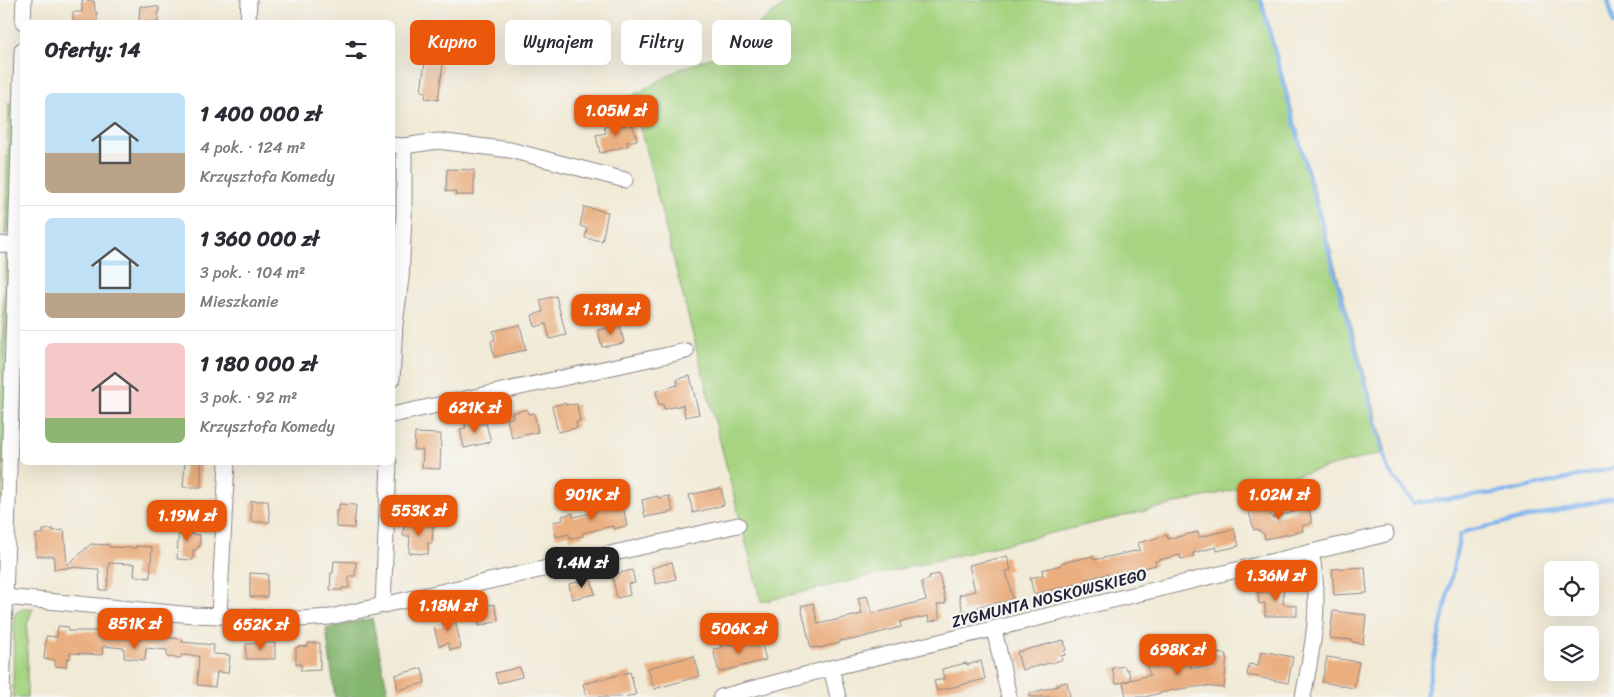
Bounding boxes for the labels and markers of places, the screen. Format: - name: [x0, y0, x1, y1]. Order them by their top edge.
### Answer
- pin: 1.05M zł: [564, 94, 668, 137]
- pin: 1.13M zł: [559, 294, 663, 336]
- pin: 621K zł: [429, 392, 521, 434]
- pin: 901K zł: [546, 478, 638, 521]
- pin: 1.02M zł: [1227, 478, 1331, 521]
- pin: 553K zł: [373, 494, 465, 537]
- pin: 1.19M zł: [135, 500, 239, 542]
- pin: 1.4M zł: [536, 546, 628, 589]
- pin: 1.36M zł: [1224, 560, 1328, 602]
- pin: 1.18M zł: [396, 590, 500, 632]
- pin: 851K zł: [89, 608, 181, 650]
- pin: 652K zł: [215, 608, 307, 651]
- pin: 506K zł: [693, 612, 785, 655]
- pin: 698K zł: [1132, 634, 1224, 676]

